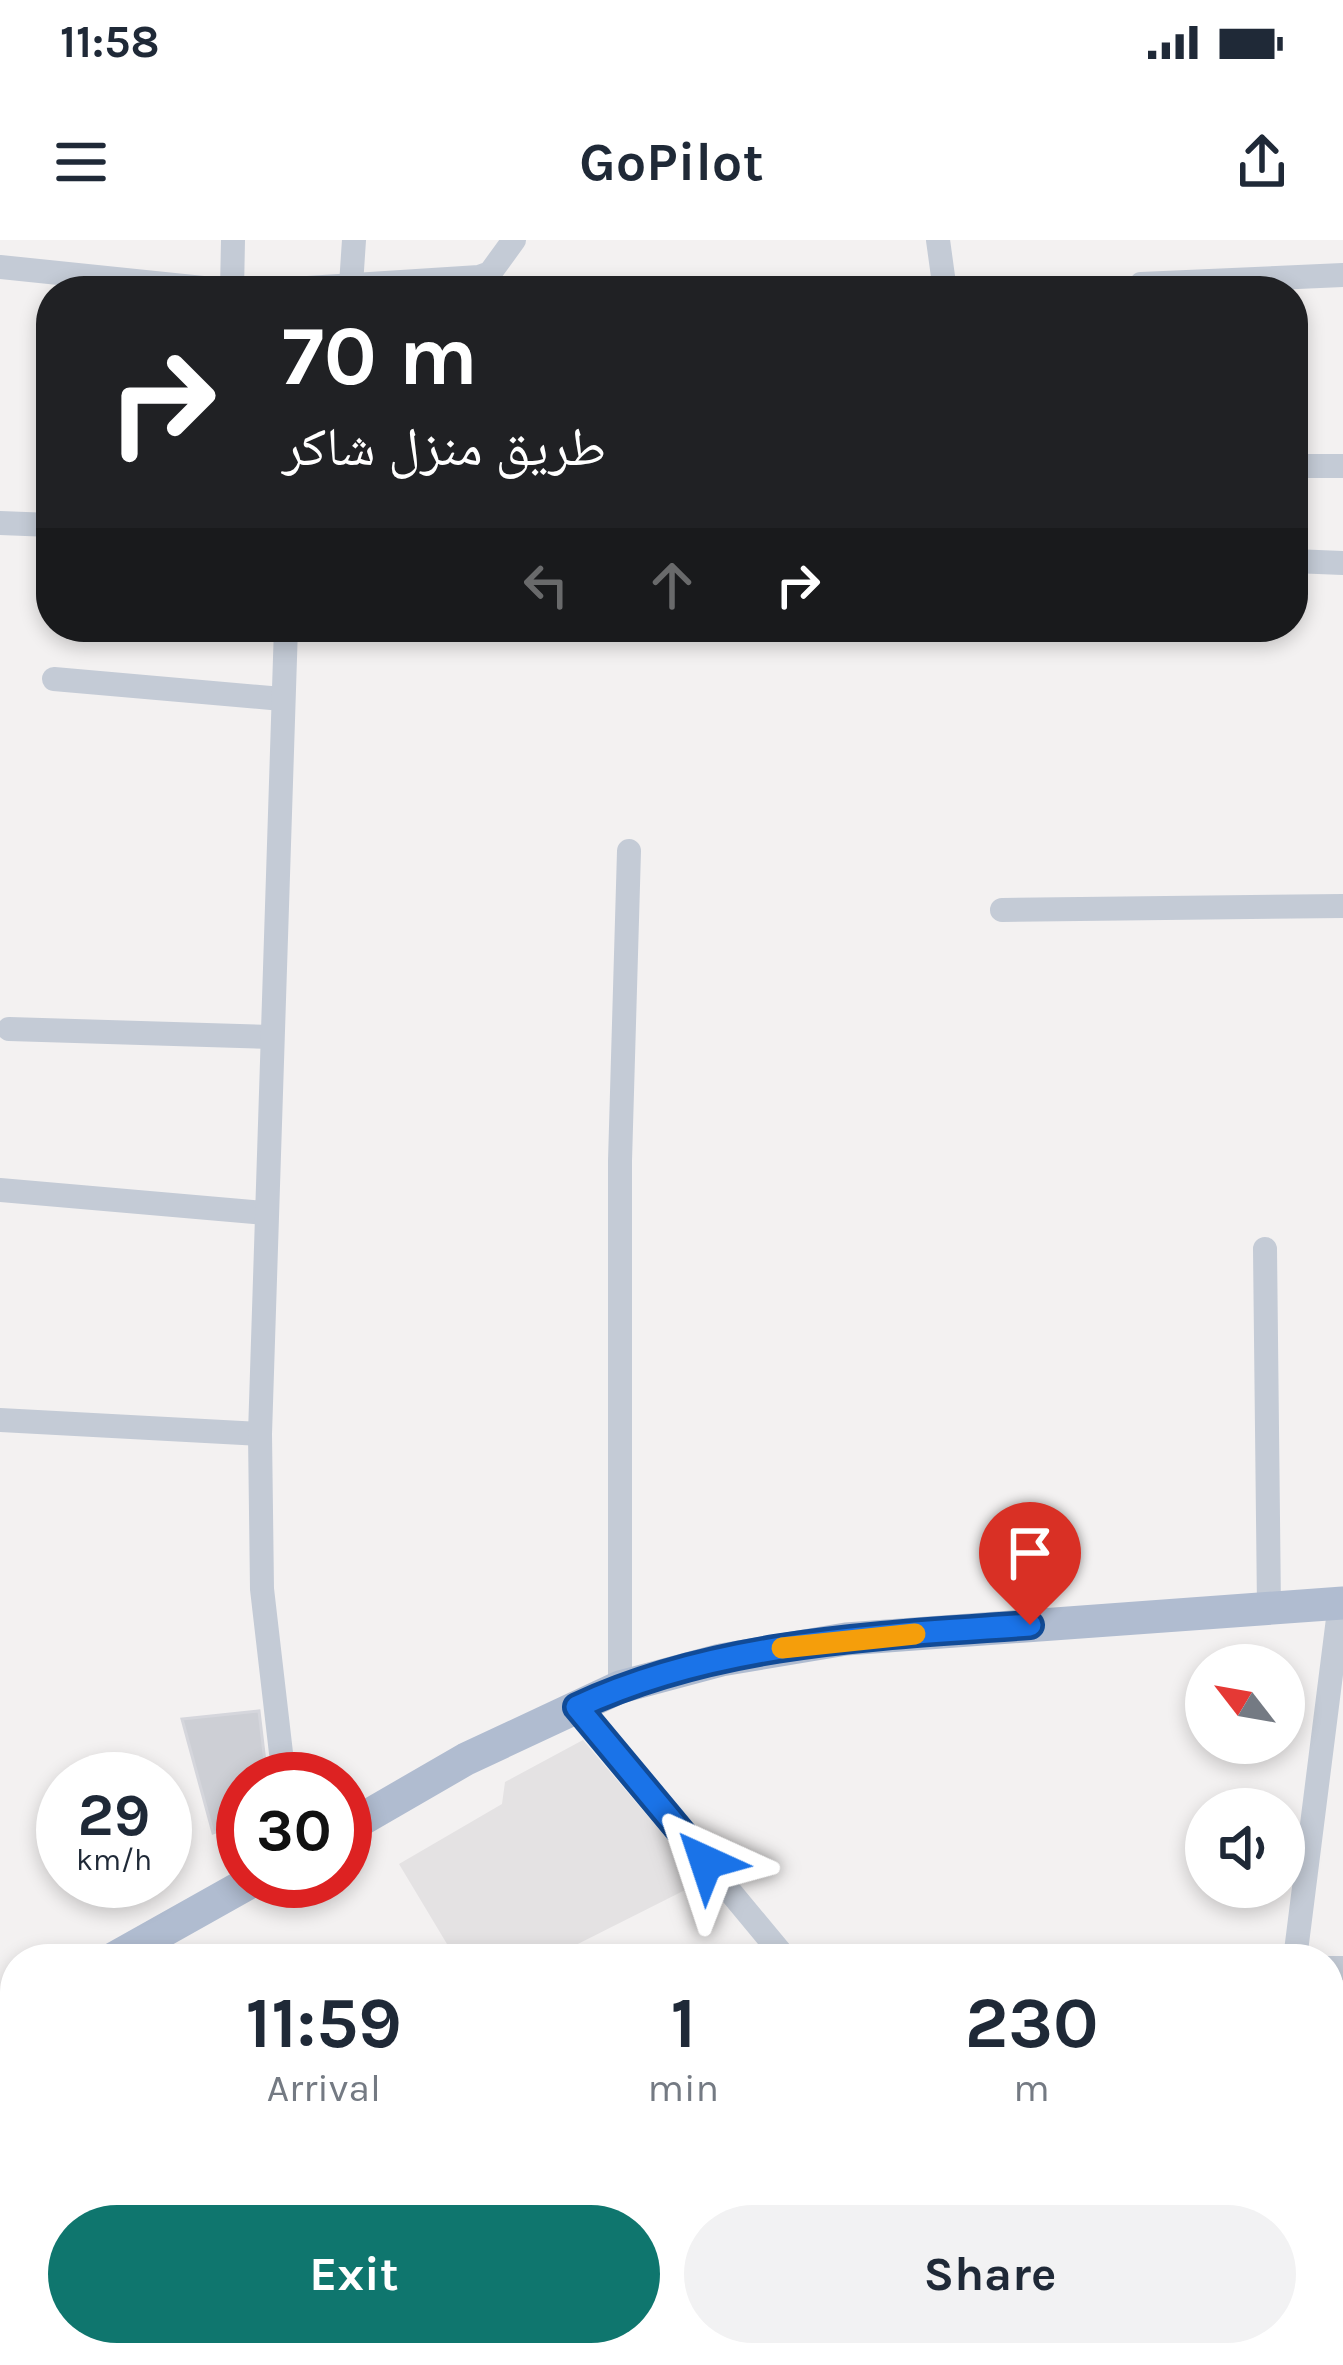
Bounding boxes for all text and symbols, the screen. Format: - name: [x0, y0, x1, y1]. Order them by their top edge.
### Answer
- text: 11:58: [60, 16, 160, 68]
- icon: menu: [48, 129, 114, 195]
- icon: share: [1229, 129, 1295, 195]
- text: GoPilot: [579, 130, 764, 194]
- text: 70 m: [282, 307, 478, 405]
- icon: right: [84, 324, 240, 480]
- text: طريق منزل شاكر: [282, 415, 606, 479]
- icon: left: [513, 552, 579, 618]
- icon: ahead: [639, 552, 705, 618]
- icon: right: [765, 552, 831, 618]
- pin: [979, 1502, 1081, 1625]
- icon: arrive: [997, 1520, 1063, 1586]
- north arrow: [1185, 1644, 1305, 1764]
- map controls: [1185, 1644, 1305, 1908]
- speed limit sign: 30: [216, 1752, 372, 1908]
- text: 29: [78, 1780, 150, 1850]
- button: sound: [1185, 1788, 1305, 1908]
- position arrow: [643, 1799, 769, 1925]
- text: km/h: [76, 1842, 152, 1878]
- text: 11:59: [245, 1981, 402, 2065]
- text: 1: [671, 1981, 696, 2065]
- text: 230: [965, 1981, 1099, 2065]
- text: Arrival: [267, 2065, 381, 2111]
- text: min: [648, 2065, 719, 2111]
- text: m: [1013, 2065, 1050, 2111]
- button: Exit: [48, 2205, 660, 2343]
- button: Share: [684, 2205, 1296, 2343]

